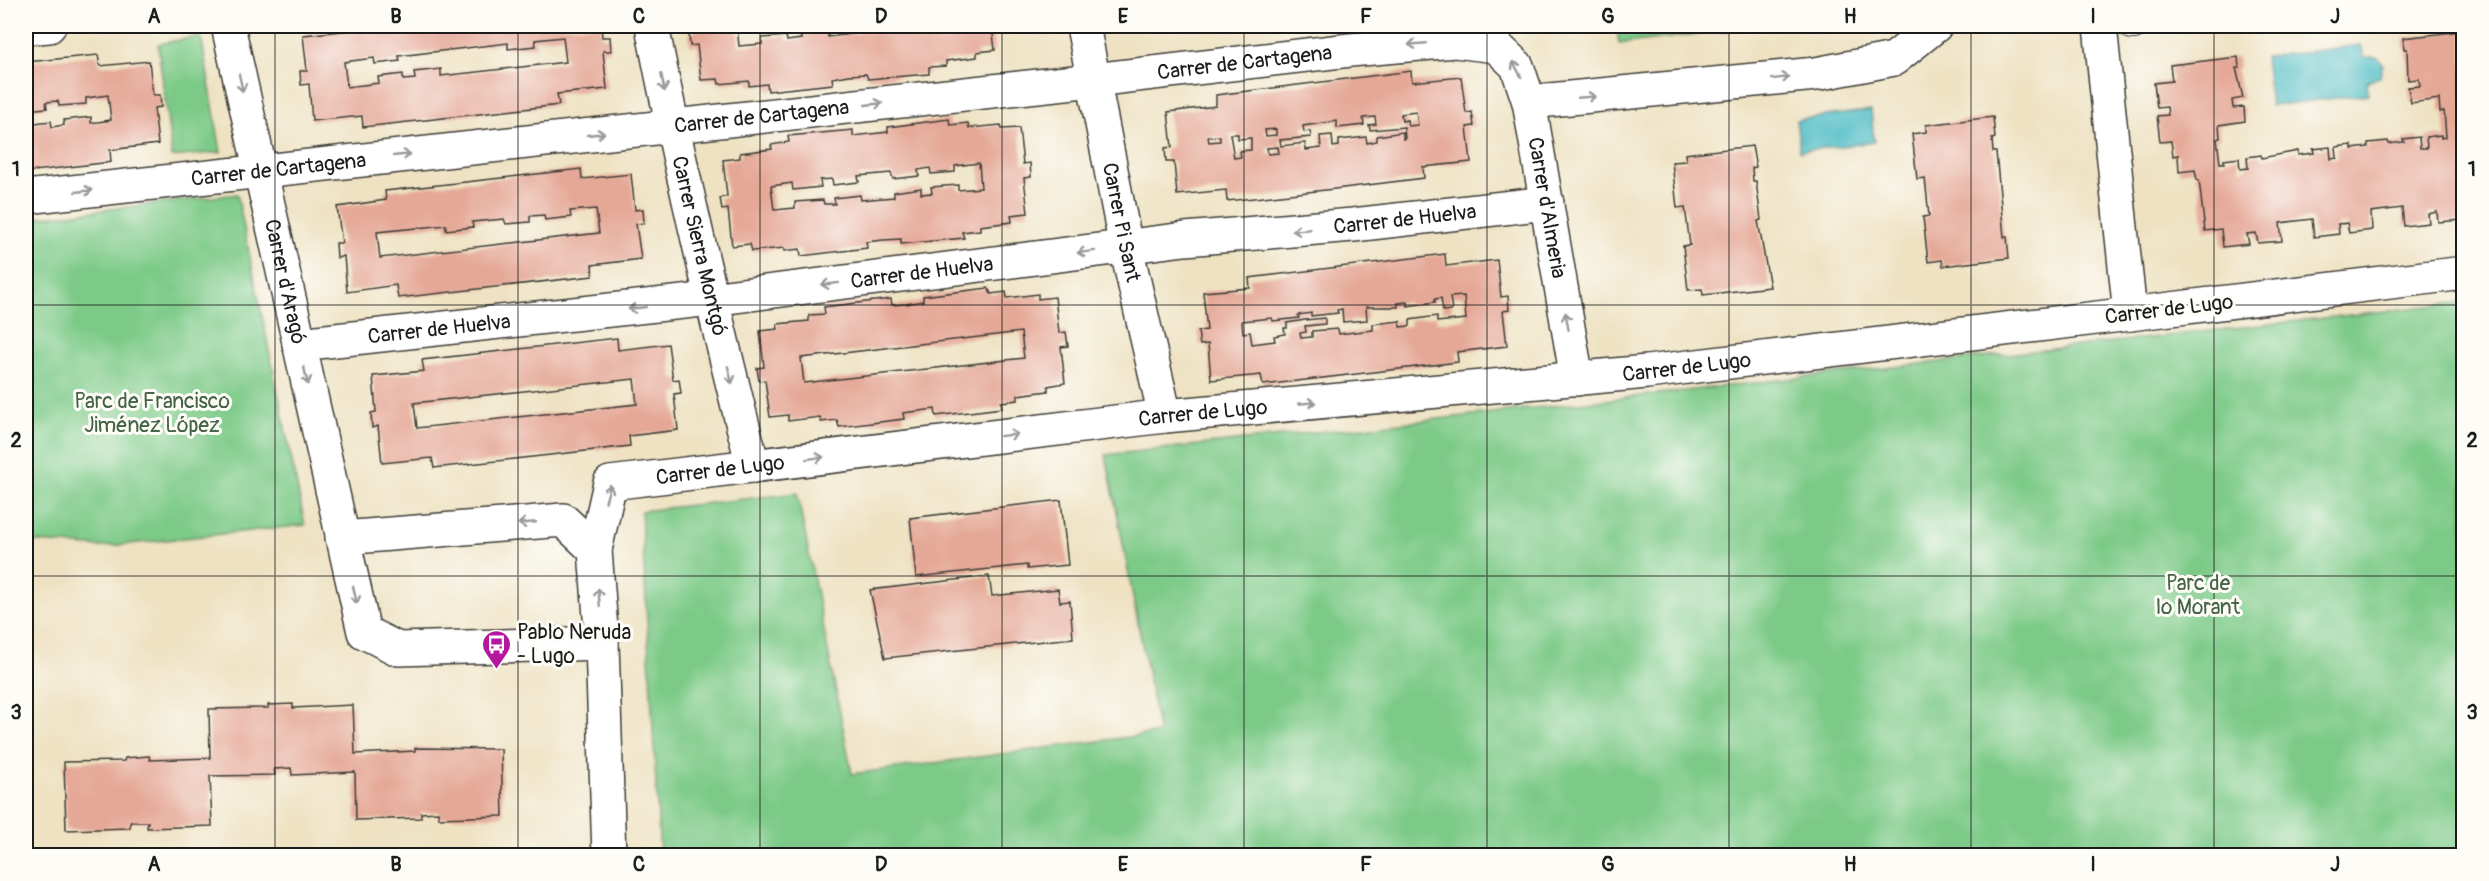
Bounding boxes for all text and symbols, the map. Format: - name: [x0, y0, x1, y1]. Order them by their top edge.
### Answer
- text: A: [148, 4, 161, 29]
- text: B: [390, 4, 402, 29]
- text: C: [633, 4, 645, 29]
- text: D: [875, 4, 888, 29]
- text: E: [1118, 4, 1129, 29]
- text: F: [1360, 4, 1372, 29]
- text: G: [1601, 4, 1615, 29]
- text: H: [1844, 4, 1857, 29]
- text: I: [2090, 4, 2096, 29]
- text: J: [2330, 4, 2340, 29]
- street label: Carrer de Cartagena: [1156, 39, 1334, 86]
- one-way arrow: [1407, 39, 1427, 50]
- one-way arrow: [1510, 60, 1522, 78]
- one-way arrow: [236, 72, 247, 92]
- one-way arrow: [1771, 72, 1791, 83]
- one-way arrow: [658, 73, 669, 92]
- one-way arrow: [1577, 91, 1597, 102]
- street label: Carrer de Cartagena: [673, 94, 850, 140]
- one-way arrow: [863, 98, 883, 109]
- one-way arrow: [586, 128, 606, 139]
- street label: Carrer d'Almeria: [1521, 135, 1572, 280]
- street label: Carrer de Cartagena: [190, 147, 367, 193]
- one-way arrow: [392, 150, 412, 161]
- street label: Carrer Sierra Montgó: [665, 154, 733, 339]
- text: 1: [12, 157, 20, 182]
- text: 1: [2468, 157, 2476, 182]
- street label: Carrer Pi Sant: [1096, 160, 1147, 285]
- one-way arrow: [73, 185, 93, 196]
- street label: Carrer de Huelva: [1332, 198, 1478, 241]
- street label: Carrer d'Aragó: [258, 217, 312, 347]
- one-way arrow: [1291, 225, 1311, 236]
- one-way arrow: [1077, 246, 1096, 257]
- street label: Carrer de Huelva: [849, 250, 995, 295]
- one-way arrow: [821, 279, 841, 290]
- street label: Carrer de Lugo: [2103, 288, 2235, 331]
- one-way arrow: [627, 303, 647, 314]
- street label: Carrer de Huelva: [366, 308, 512, 350]
- one-way arrow: [1562, 312, 1573, 332]
- street label: Carrer de Lugo: [1621, 347, 1753, 388]
- one-way arrow: [300, 366, 312, 385]
- one-way arrow: [724, 366, 736, 385]
- park label: Parc de Francisco Jiménez López: [74, 388, 230, 439]
- street label: Carrer de Lugo: [1137, 394, 1269, 433]
- one-way arrow: [1297, 397, 1316, 408]
- text: 2: [10, 428, 22, 453]
- text: 2: [2466, 428, 2478, 453]
- one-way arrow: [998, 430, 1018, 441]
- street label: Carrer de Lugo: [654, 449, 786, 491]
- one-way arrow: [805, 453, 825, 464]
- one-way arrow: [603, 484, 615, 503]
- one-way arrow: [518, 518, 538, 529]
- park label: Parc de lo Morant: [2156, 570, 2241, 621]
- one-way arrow: [350, 586, 362, 605]
- one-way arrow: [593, 587, 604, 607]
- place label: Pablo Neruda - Lugo: [517, 619, 631, 670]
- bus stop icon: Pablo Neruda - Lugo: [480, 628, 512, 670]
- text: 3: [10, 700, 22, 725]
- text: 3: [2466, 700, 2478, 725]
- text: A: [148, 852, 161, 877]
- text: B: [390, 852, 402, 877]
- text: C: [633, 852, 645, 877]
- text: D: [875, 852, 888, 877]
- text: E: [1118, 852, 1129, 877]
- text: F: [1360, 852, 1372, 877]
- text: G: [1601, 852, 1615, 877]
- text: H: [1844, 852, 1857, 877]
- text: I: [2090, 852, 2096, 877]
- text: J: [2330, 852, 2340, 877]

